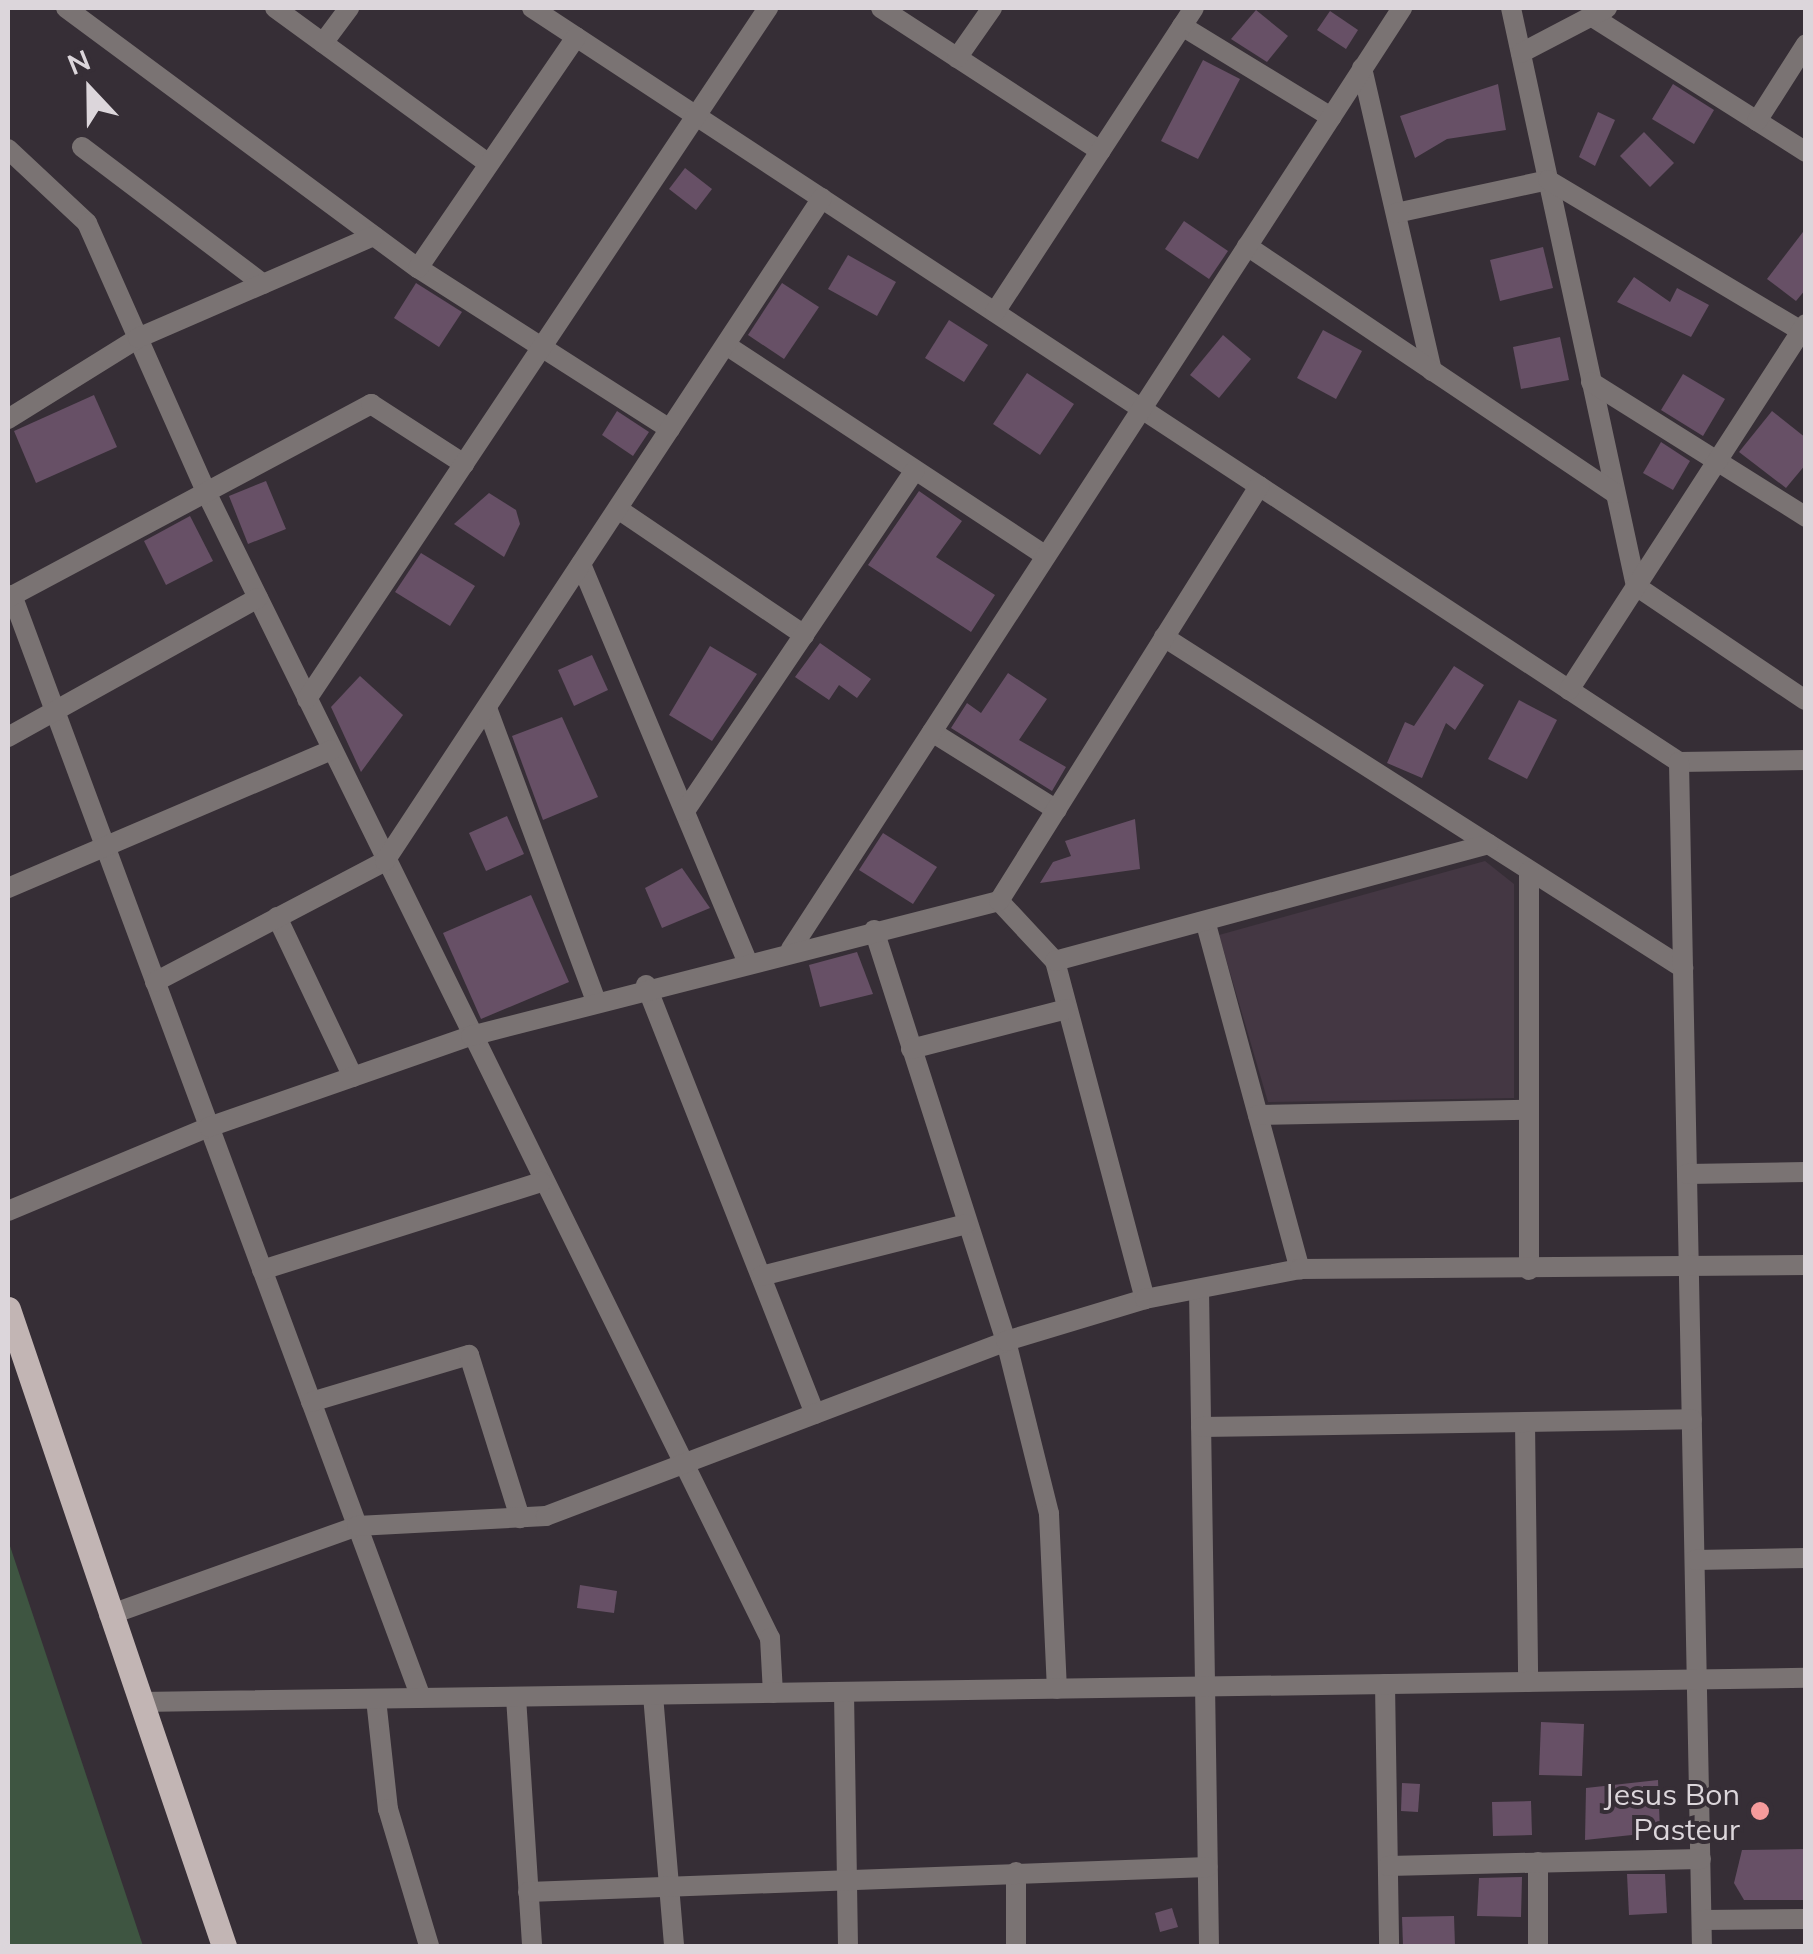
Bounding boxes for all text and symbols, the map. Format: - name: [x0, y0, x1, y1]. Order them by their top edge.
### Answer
- north arrow: [40, 40, 140, 140]
- text: N: [62, 42, 95, 82]
- place label: Jesus Bon Pasteur: [1604, 1776, 1740, 1846]
- marker: Jesus Bon Pasteur: [1749, 1800, 1771, 1822]

